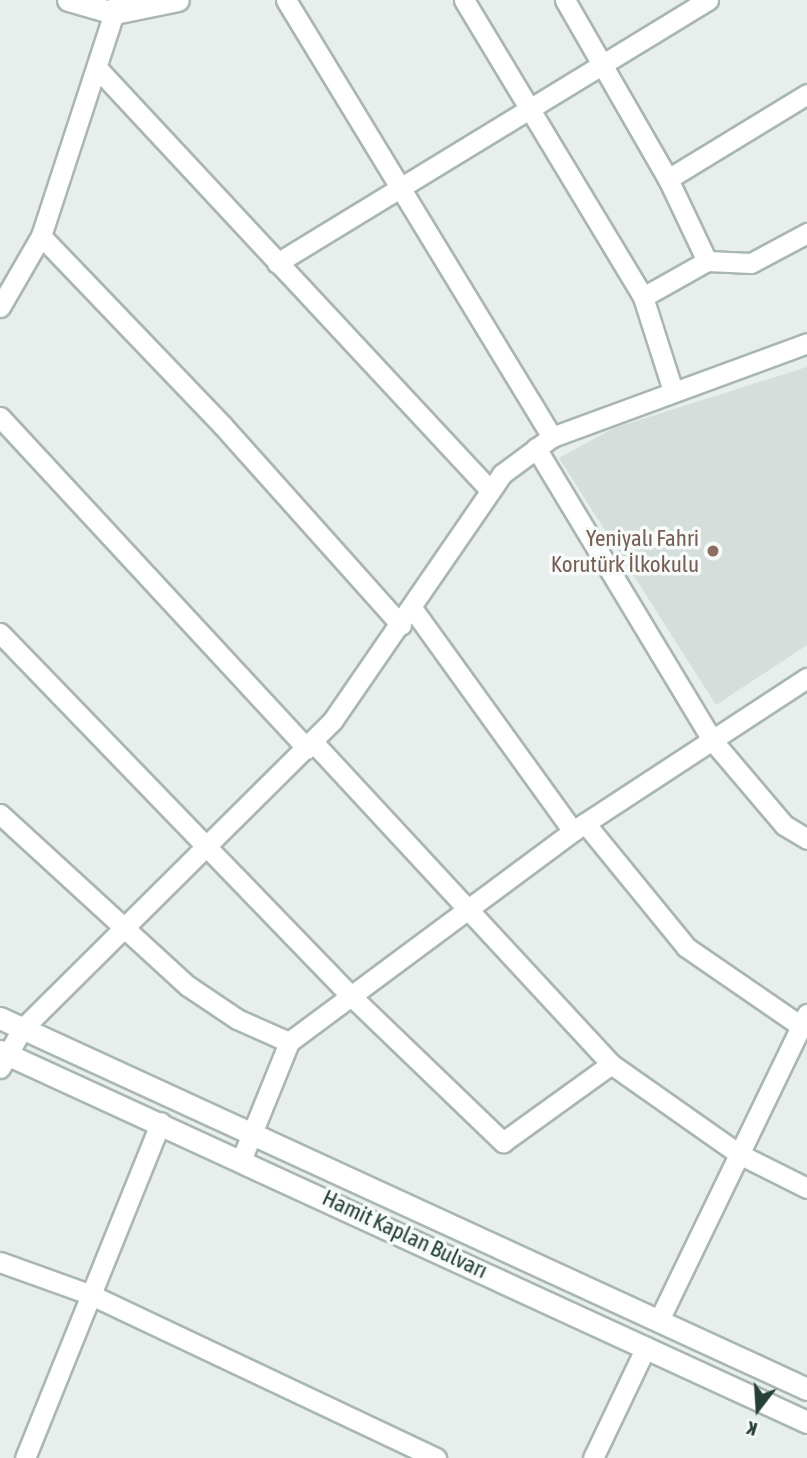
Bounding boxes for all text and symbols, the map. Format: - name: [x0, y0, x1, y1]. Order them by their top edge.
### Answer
- place label: Yeniyalı Fahri Korutürk İlkokulu: [551, 524, 699, 578]
- marker: Yeniyalı Fahri Korutürk İlkokulu: [705, 543, 721, 559]
- street label: Hamit Kaplan Bulvarı: [318, 1184, 492, 1284]
- north arrow: [723, 1374, 793, 1444]
- text: K: [744, 1417, 760, 1441]

